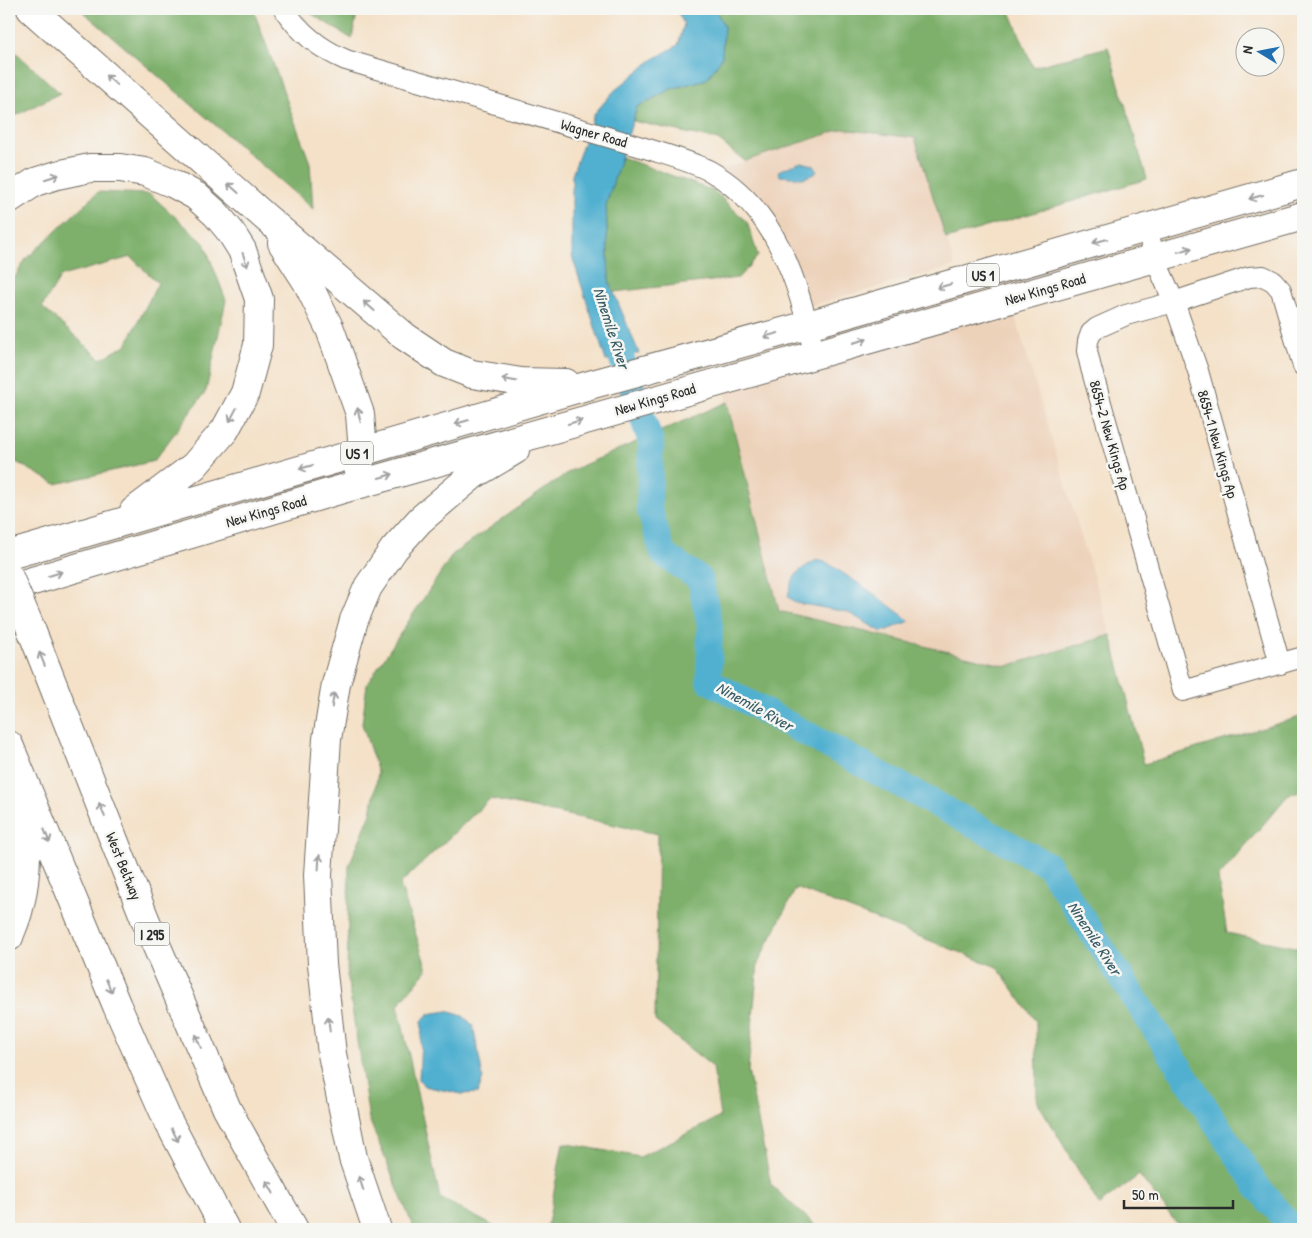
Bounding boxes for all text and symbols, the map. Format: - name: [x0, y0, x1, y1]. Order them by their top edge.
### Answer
- north arrow: [1234, 28, 1284, 78]
- text: N: [1237, 44, 1257, 55]
- one-way arrow: [105, 74, 118, 86]
- street label: Wagner Road: [558, 113, 630, 153]
- one-way arrow: [43, 171, 59, 181]
- one-way arrow: [226, 182, 239, 194]
- one-way arrow: [1249, 192, 1265, 202]
- one-way arrow: [1092, 237, 1108, 246]
- one-way arrow: [1177, 244, 1193, 254]
- one-way arrow: [241, 251, 250, 267]
- road number: US 1: [967, 264, 999, 286]
- street label: New Kings Road: [1002, 267, 1088, 311]
- one-way arrow: [936, 281, 952, 291]
- water label: Ninemile River: [589, 285, 636, 373]
- one-way arrow: [362, 300, 375, 312]
- one-way arrow: [763, 330, 779, 340]
- one-way arrow: [852, 336, 868, 346]
- one-way arrow: [502, 375, 518, 385]
- street label: New Kings Road: [612, 377, 698, 421]
- street label: 8654-2 New Kings Ap: [1084, 378, 1136, 493]
- street label: 8654-1 New Kings Ap: [1193, 388, 1244, 501]
- one-way arrow: [228, 407, 237, 422]
- one-way arrow: [354, 407, 363, 423]
- one-way arrow: [454, 417, 470, 427]
- one-way arrow: [567, 417, 583, 427]
- road number: US 1: [341, 442, 373, 464]
- one-way arrow: [299, 463, 315, 473]
- one-way arrow: [377, 471, 393, 481]
- street label: New Kings Road: [223, 489, 309, 533]
- one-way arrow: [47, 569, 63, 579]
- one-way arrow: [37, 652, 47, 667]
- water label: Ninemile River: [713, 676, 799, 737]
- one-way arrow: [329, 693, 339, 709]
- one-way arrow: [97, 803, 107, 818]
- one-way arrow: [42, 828, 52, 843]
- street label: West Beltway: [101, 829, 147, 903]
- one-way arrow: [314, 854, 323, 870]
- water label: Ninemile River: [1063, 897, 1128, 981]
- road number: I 295: [134, 922, 170, 946]
- one-way arrow: [105, 978, 115, 993]
- one-way arrow: [324, 1017, 334, 1033]
- one-way arrow: [193, 1034, 203, 1049]
- one-way arrow: [171, 1127, 180, 1142]
- one-way arrow: [356, 1175, 366, 1191]
- scale bar: [1124, 1178, 1233, 1210]
- one-way arrow: [265, 1179, 275, 1194]
- text: 50 m: [1132, 1184, 1159, 1205]

